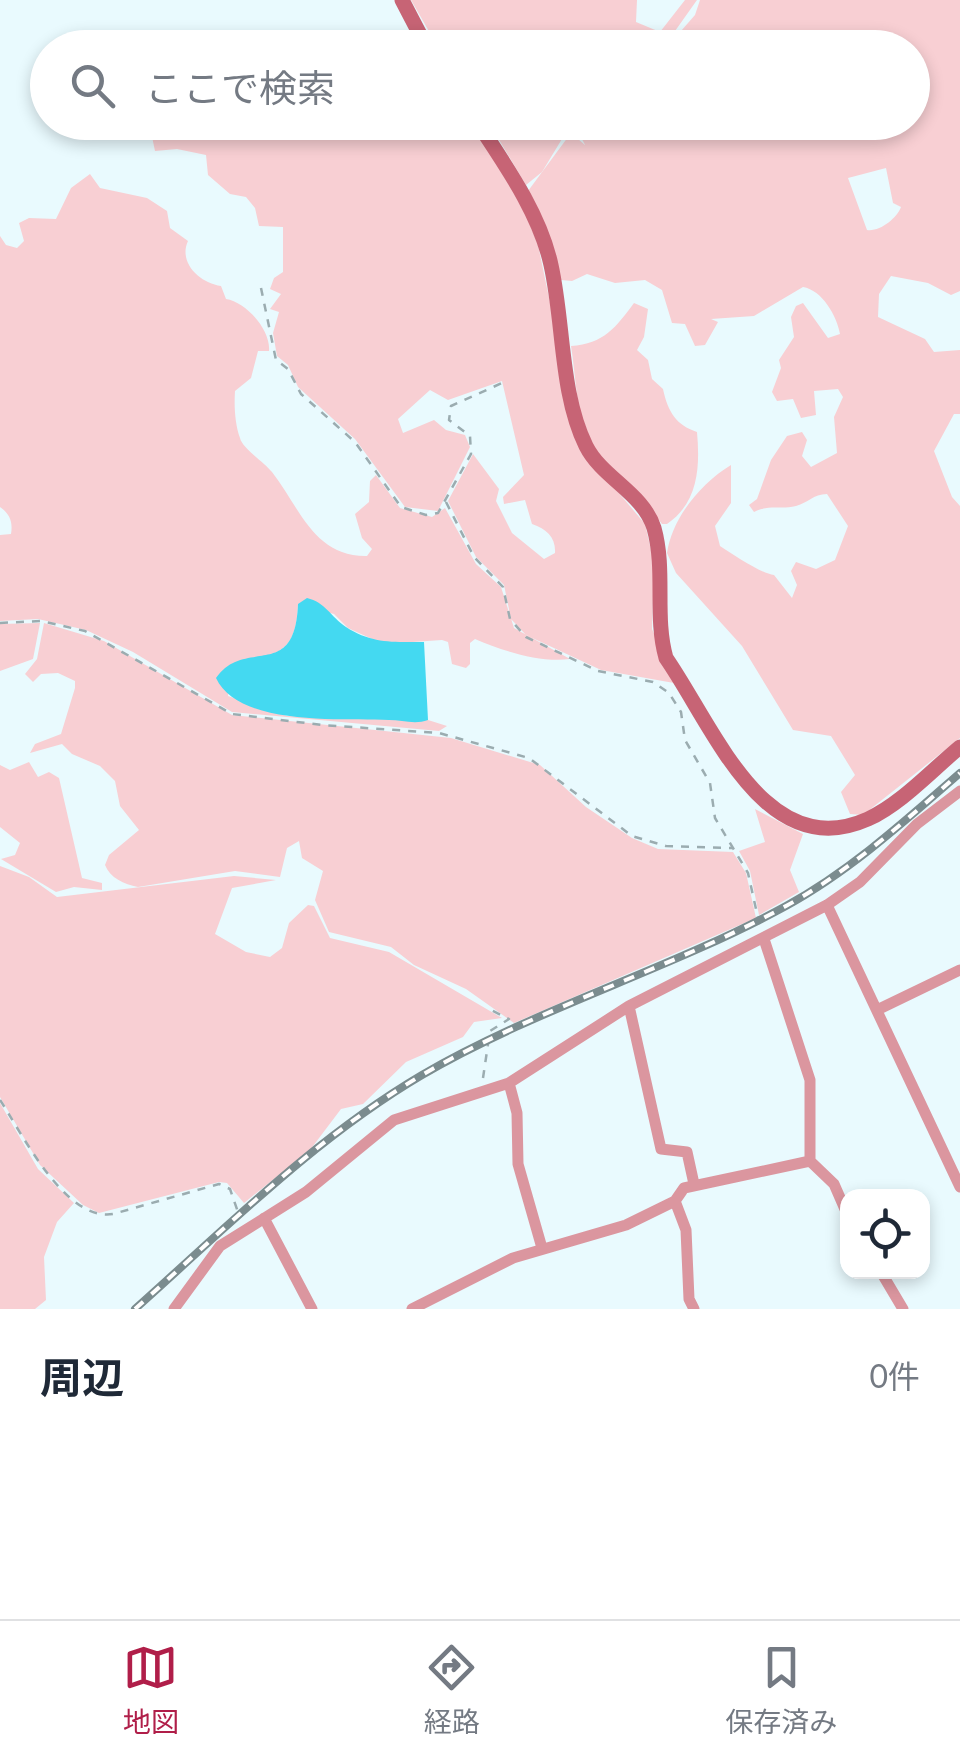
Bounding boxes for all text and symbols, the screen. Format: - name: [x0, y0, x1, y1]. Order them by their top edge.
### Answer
- search box: [30, 30, 930, 140]
- icon: search: [65, 58, 120, 113]
- text: ここで検索: [145, 64, 335, 110]
- map controls: [840, 1189, 930, 1279]
- button: locate: [840, 1189, 930, 1279]
- text: 周辺: [40, 1352, 124, 1402]
- text: 0件: [869, 1356, 920, 1395]
- tab: 地図: [123, 1640, 179, 1740]
- tab: 経路: [424, 1640, 480, 1740]
- tab: 保存済み: [725, 1640, 837, 1740]

